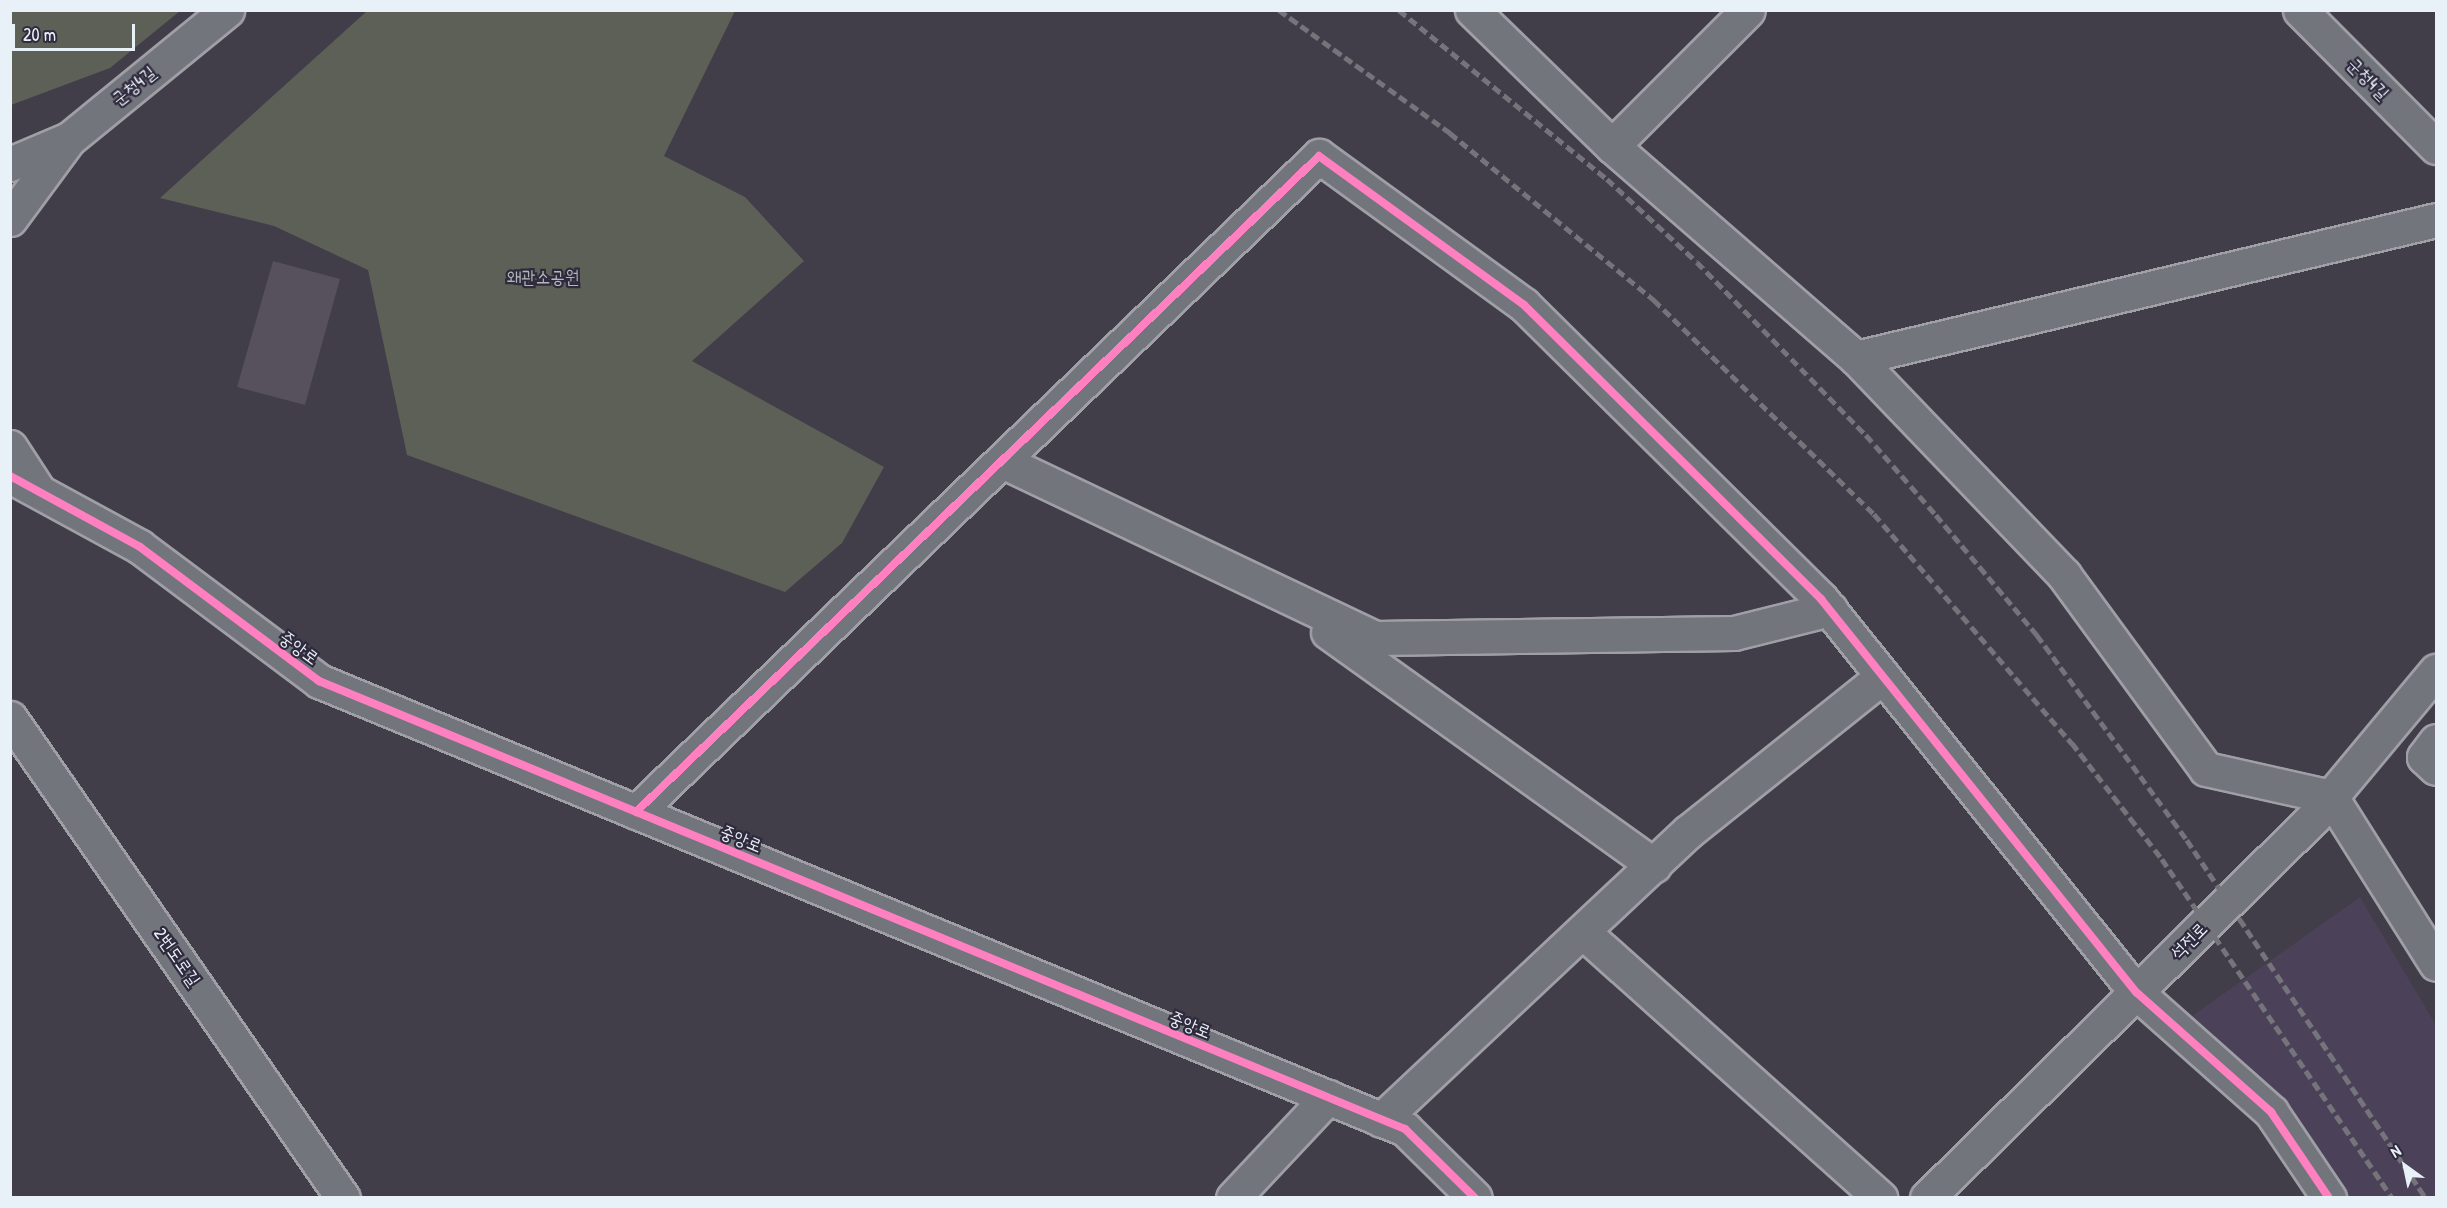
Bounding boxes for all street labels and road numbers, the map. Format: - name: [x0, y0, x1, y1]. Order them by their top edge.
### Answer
- street label: 군청4길: [2343, 54, 2393, 104]
- street label: 군청4길: [108, 62, 160, 110]
- street label: 중앙로: [275, 626, 323, 670]
- street label: 중앙로: [717, 821, 765, 857]
- street label: 석전로: [2166, 918, 2212, 964]
- street label: 2번도로길: [149, 924, 205, 990]
- street label: 중앙로: [1166, 1007, 1214, 1043]

